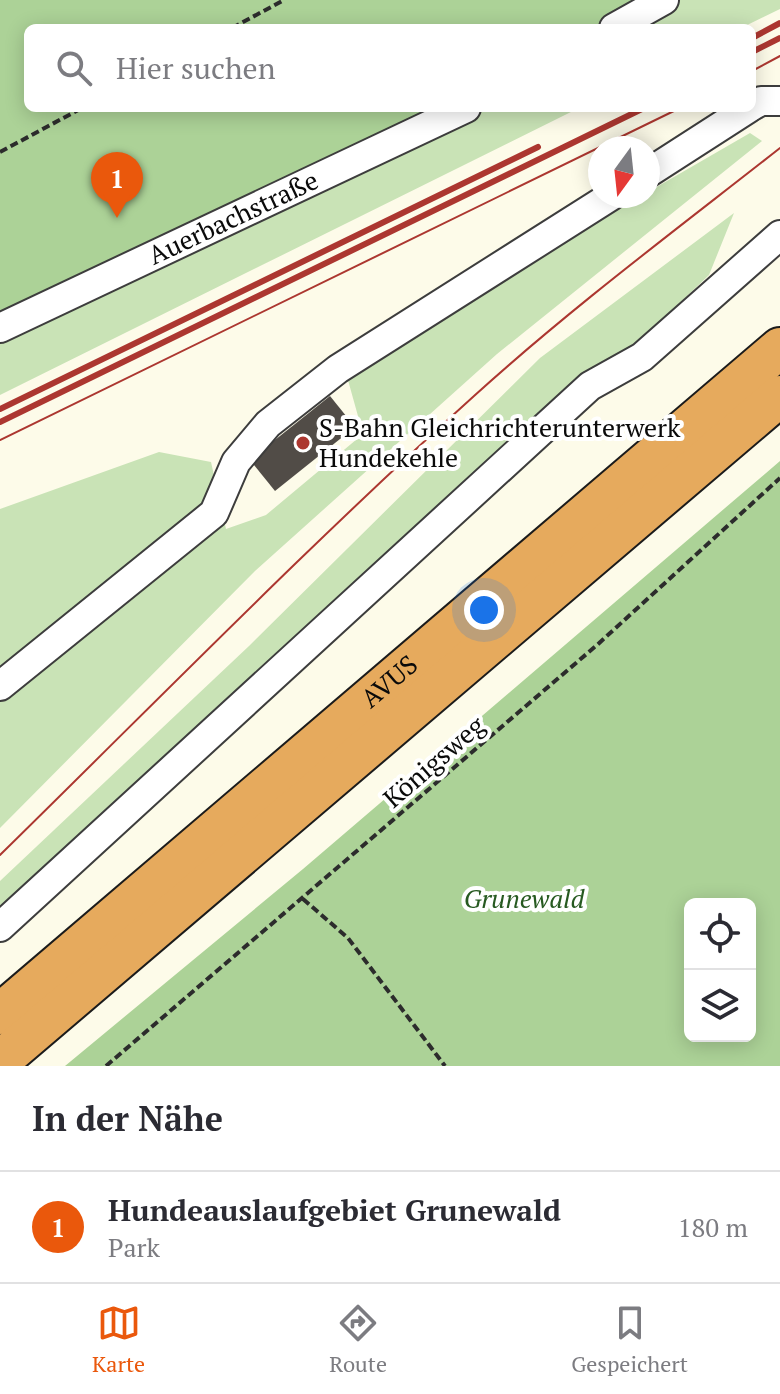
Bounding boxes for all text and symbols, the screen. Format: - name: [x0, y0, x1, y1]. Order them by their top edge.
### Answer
- search box: [24, 24, 756, 112]
- icon: search: [52, 46, 96, 90]
- text: Hier suchen: [116, 48, 275, 88]
- north arrow: [588, 136, 660, 208]
- pin: 1: [91, 152, 143, 218]
- street label: Auerbachstraße: [142, 162, 323, 272]
- place label: S-Bahn Gleichrichterunterwerk Hundekehle: [319, 410, 681, 474]
- marker: S-Bahn Gleichrichterunterwerk Hundekehle: [294, 434, 312, 452]
- your location: [464, 590, 504, 630]
- street label: AVUS: [353, 647, 424, 715]
- street label: Königsweg: [376, 708, 491, 815]
- park label: Grunewald: [464, 881, 585, 915]
- map controls: [684, 898, 756, 1042]
- button: locate: [684, 898, 756, 970]
- button: layers: [684, 970, 756, 1042]
- text: In der Nähe: [32, 1096, 223, 1141]
- text: Hundeauslaufgebiet Grunewald: [108, 1190, 561, 1230]
- text: 1: [51, 1210, 65, 1244]
- text: 180 m: [678, 1210, 748, 1244]
- text: Park: [108, 1230, 160, 1264]
- tab: Karte: [92, 1301, 145, 1378]
- tab: Route: [329, 1301, 387, 1378]
- tab: Gespeichert: [571, 1301, 688, 1378]

